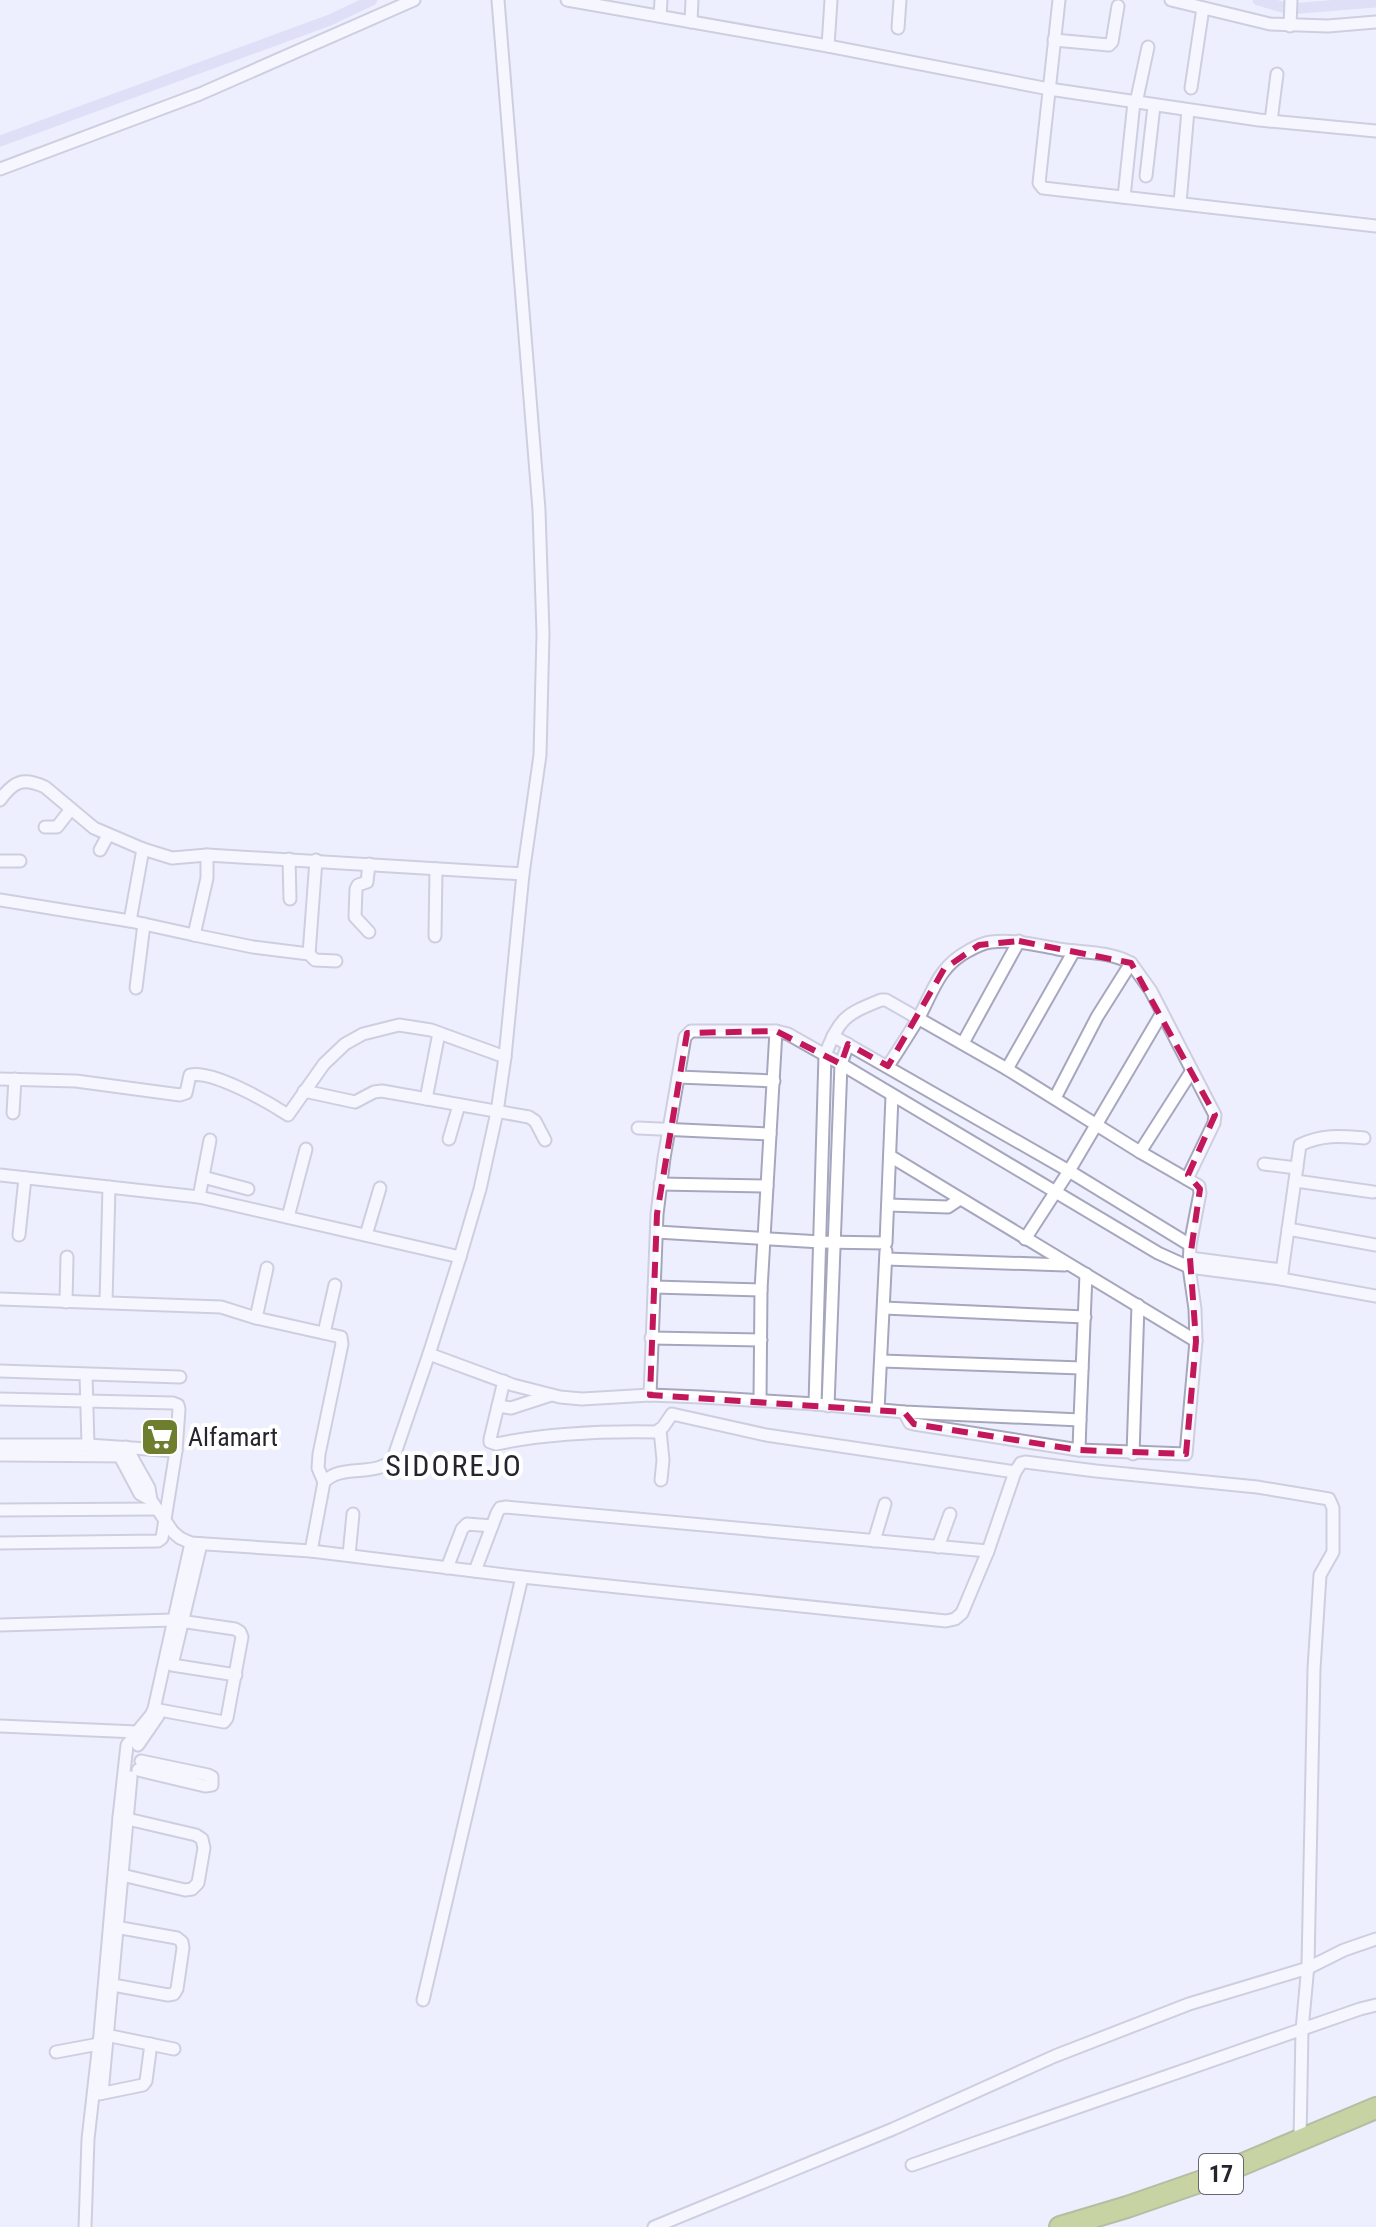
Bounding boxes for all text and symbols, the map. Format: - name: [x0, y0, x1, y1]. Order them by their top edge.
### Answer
- supermarket icon: Alfamart: [139, 1416, 181, 1458]
- place label: Alfamart: [188, 1422, 278, 1452]
- district label: SIDOREJO: [385, 1448, 523, 1483]
- road number: 17: [1199, 2154, 1243, 2194]

